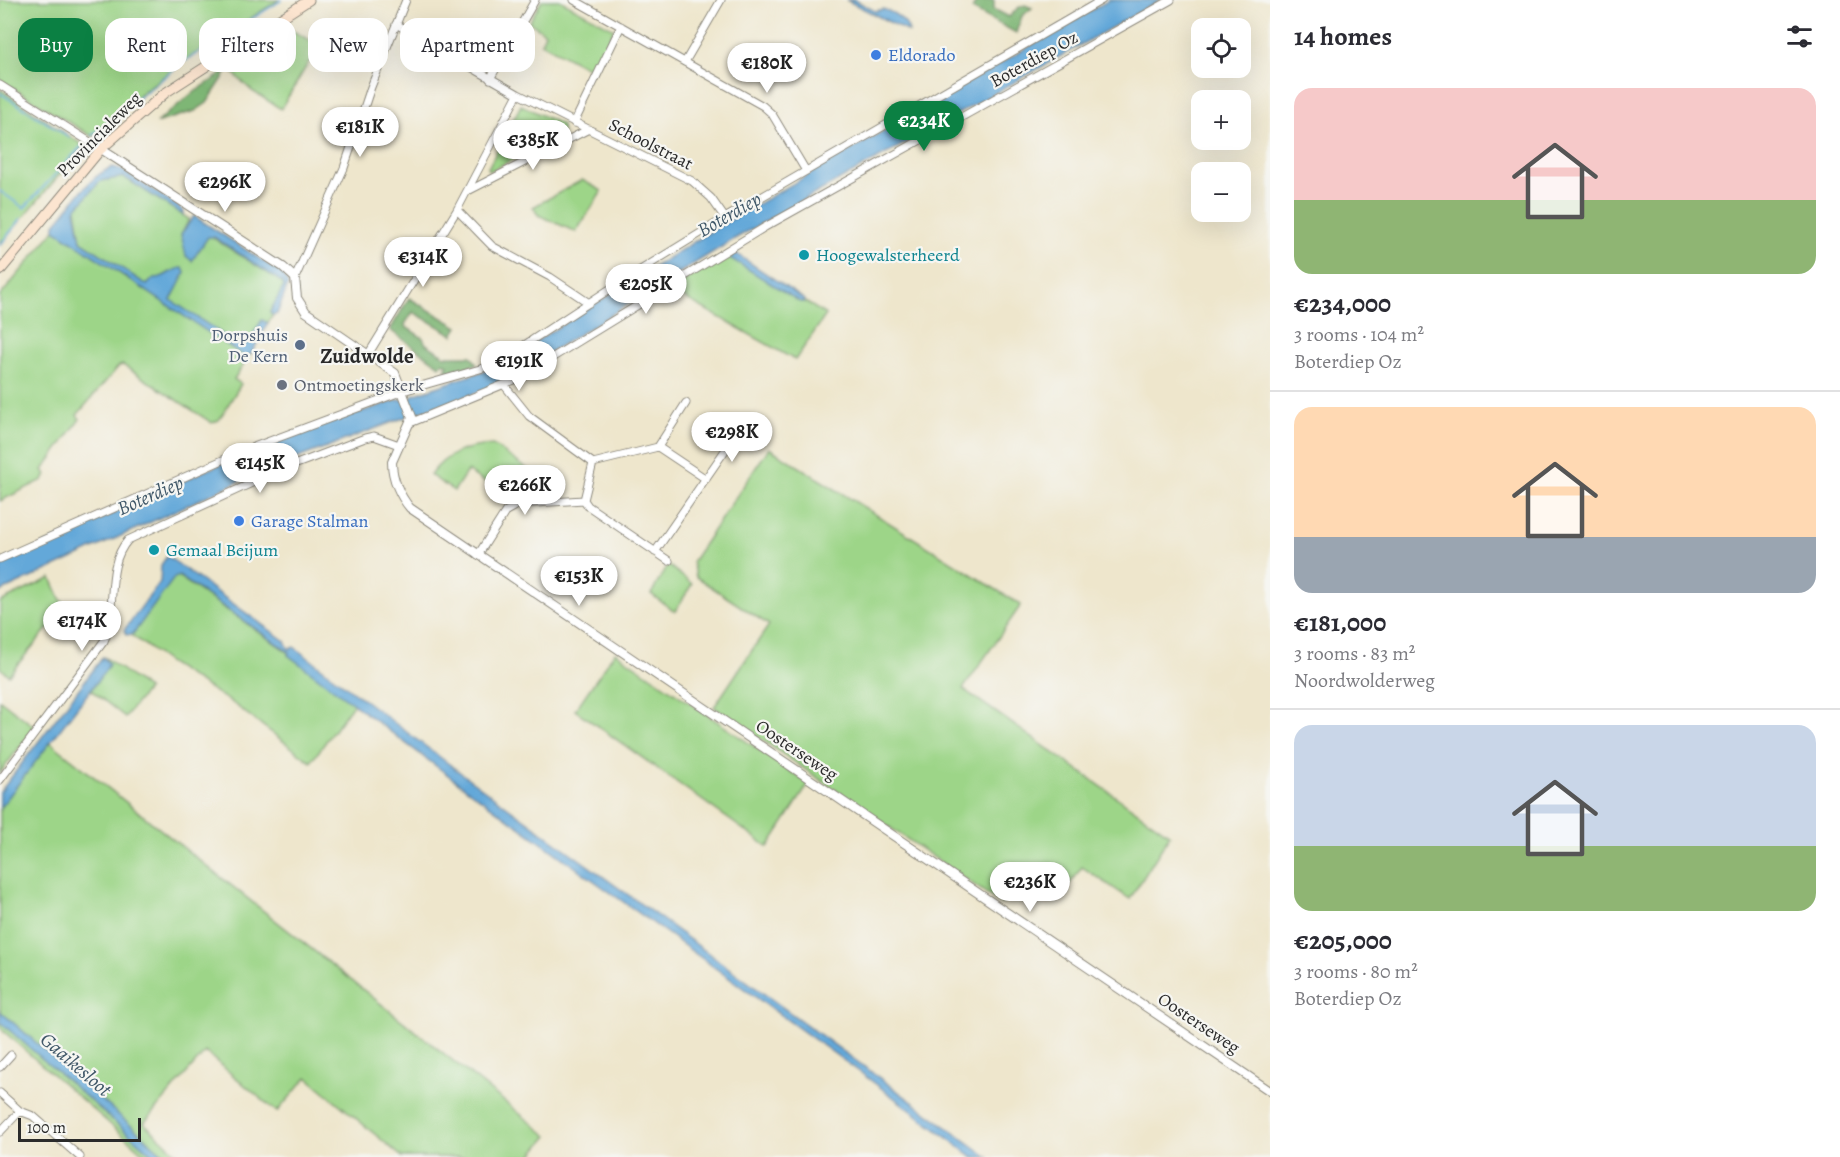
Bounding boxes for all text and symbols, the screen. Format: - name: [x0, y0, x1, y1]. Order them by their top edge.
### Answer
- chip: Buy: [18, 18, 93, 72]
- chip: Rent: [105, 18, 187, 72]
- chip: Filters: [199, 18, 296, 72]
- chip: New: [308, 18, 388, 72]
- chip: Apartment: [400, 18, 535, 72]
- map controls: [1191, 18, 1251, 222]
- button: locate: [1191, 18, 1251, 78]
- text: 14 homes: [1294, 19, 1392, 54]
- icon: filters: [1783, 20, 1816, 53]
- street label: Boterdiep Oz: [986, 25, 1082, 93]
- pin: €180K: [725, 43, 809, 94]
- place label: Eldorado: [888, 43, 955, 67]
- marker: Eldorado: [869, 48, 883, 62]
- text: €180K: [741, 49, 793, 76]
- street label: Provincialeweg: [51, 86, 147, 182]
- button: +: [1191, 90, 1251, 150]
- pin: €234K: [882, 101, 966, 152]
- pin: €181K: [318, 107, 402, 158]
- text: €234K: [898, 107, 950, 134]
- text: €181K: [336, 113, 384, 140]
- street label: Schoolstraat: [605, 113, 697, 175]
- pin: €385K: [491, 120, 575, 171]
- text: €385K: [507, 126, 559, 153]
- icon: home: [1501, 127, 1609, 235]
- pin: €296K: [183, 162, 267, 213]
- button: −: [1191, 162, 1251, 222]
- text: €296K: [199, 168, 251, 195]
- water label: Boterdiep: [692, 185, 766, 244]
- pin: €314K: [381, 237, 465, 288]
- text: €314K: [398, 243, 448, 270]
- place label: Hoogewalsterheerd: [816, 243, 960, 267]
- marker: Hoogewalsterheerd: [797, 248, 811, 262]
- pin: €205K: [604, 264, 688, 315]
- text: €205K: [620, 270, 672, 297]
- text: €234,000: [1294, 286, 1391, 321]
- text: 3 rooms · 104 m²: [1294, 321, 1424, 348]
- place label: Dorpshuis De Kern: [211, 323, 288, 368]
- marker: Dorpshuis De Kern: [293, 338, 307, 352]
- pin: €191K: [477, 341, 561, 392]
- district label: Zuidwolde: [320, 342, 414, 370]
- text: €191K: [495, 347, 543, 374]
- text: Boterdiep Oz: [1294, 348, 1402, 375]
- place label: Ontmoetingskerk: [294, 373, 424, 397]
- marker: Ontmoetingskerk: [275, 378, 289, 392]
- pin: €298K: [690, 412, 774, 463]
- text: €298K: [705, 418, 759, 445]
- pin: €145K: [218, 443, 302, 494]
- icon: home: [1501, 446, 1609, 554]
- text: €145K: [235, 449, 285, 476]
- pin: €266K: [483, 465, 567, 516]
- water label: Boterdiep: [113, 469, 188, 522]
- text: €266K: [499, 471, 551, 498]
- place label: Garage Stalman: [251, 509, 369, 533]
- marker: Garage Stalman: [232, 514, 246, 528]
- place label: Gemaal Beijum: [166, 538, 278, 562]
- marker: Gemaal Beijum: [147, 543, 161, 557]
- pin: €153K: [537, 556, 621, 607]
- text: €153K: [555, 562, 603, 589]
- pin: €174K: [40, 601, 124, 652]
- text: €181,000: [1294, 605, 1386, 640]
- text: €174K: [57, 607, 107, 634]
- text: 3 rooms · 83 m²: [1294, 640, 1415, 667]
- text: Noordwolderweg: [1294, 667, 1435, 694]
- street label: Oosterseweg: [751, 714, 843, 786]
- icon: home: [1501, 764, 1609, 872]
- pin: €236K: [988, 862, 1072, 913]
- text: €236K: [1004, 868, 1056, 895]
- text: €205,000: [1294, 923, 1392, 958]
- text: 3 rooms · 80 m²: [1294, 958, 1418, 985]
- text: Boterdiep Oz: [1294, 985, 1402, 1012]
- street label: Oosterseweg: [1153, 987, 1245, 1059]
- water label: Gaaikesloot: [35, 1026, 118, 1103]
- scale bar: [18, 1115, 141, 1142]
- text: 100 m: [27, 1117, 66, 1139]

